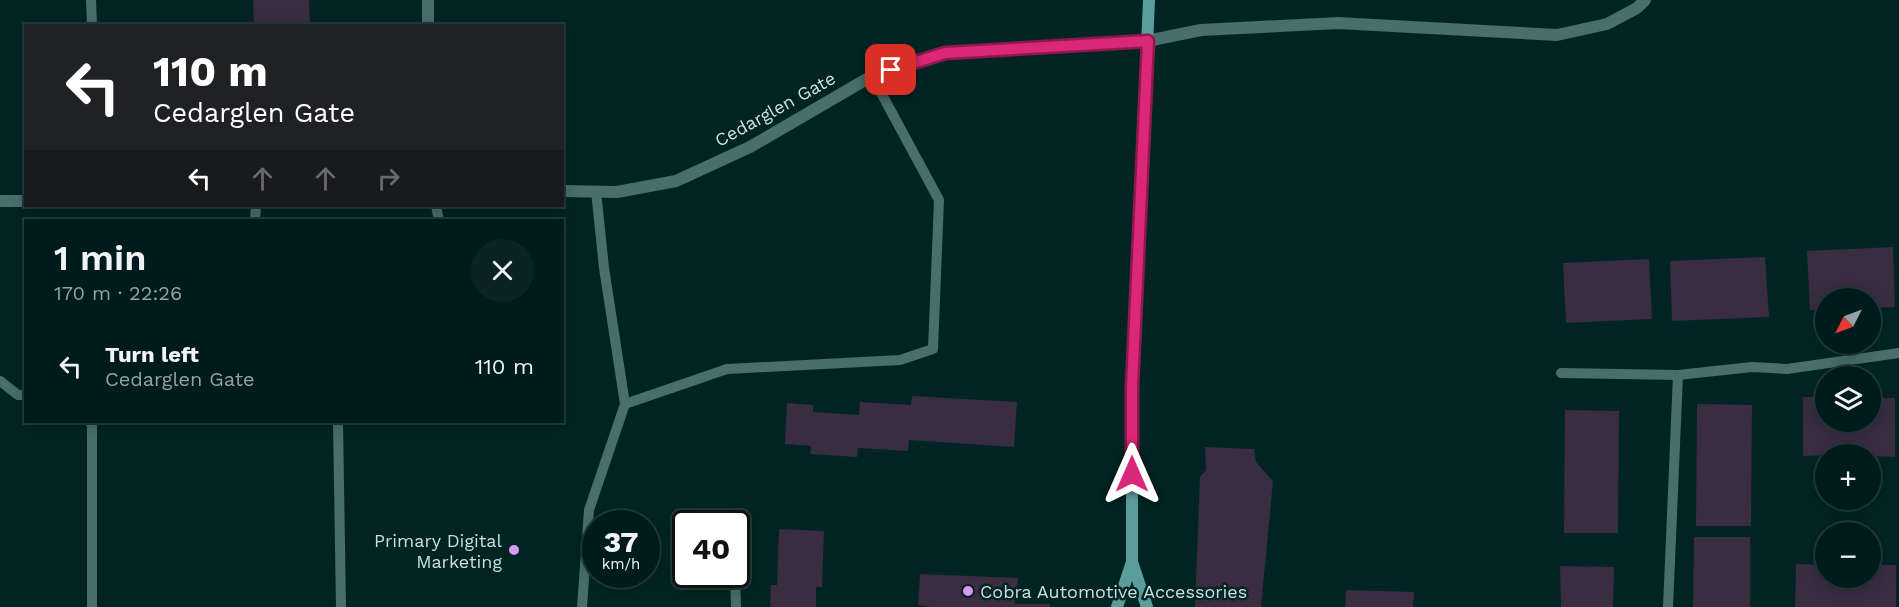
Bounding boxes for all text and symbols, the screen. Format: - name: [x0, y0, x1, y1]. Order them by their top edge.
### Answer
- pin: [865, 44, 916, 95]
- text: 110 m: [153, 47, 268, 96]
- icon: left: [54, 48, 132, 126]
- icon: arrive: [874, 53, 907, 86]
- street label: Cedarglen Gate: [711, 67, 839, 151]
- text: Cedarglen Gate: [153, 97, 355, 129]
- icon: left: [183, 162, 216, 195]
- icon: ahead: [246, 162, 279, 195]
- icon: ahead: [309, 162, 342, 195]
- icon: right: [372, 162, 405, 195]
- text: 1 min: [54, 237, 146, 279]
- button: close: [471, 239, 534, 302]
- text: 170 m · 22:26: [54, 281, 182, 305]
- north arrow: [1815, 288, 1881, 354]
- map controls: [1815, 288, 1881, 588]
- text: Turn left: [105, 342, 199, 367]
- icon: left: [54, 350, 87, 383]
- text: 110 m: [475, 354, 534, 379]
- button: layers: [1815, 366, 1881, 432]
- text: Cedarglen Gate: [105, 367, 255, 391]
- position arrow: [1100, 442, 1164, 506]
- button: +: [1815, 444, 1881, 510]
- speed limit sign: 40: [672, 510, 750, 588]
- button: −: [1815, 522, 1881, 588]
- text: 37: [603, 524, 639, 559]
- place label: Primary Digital Marketing: [374, 530, 502, 572]
- marker: Primary Digital Marketing: [507, 543, 521, 557]
- text: km/h: [602, 555, 640, 573]
- place label: Cobra Automotive Accessories: [980, 581, 1247, 602]
- marker: Cobra Automotive Accessories: [961, 584, 975, 598]

